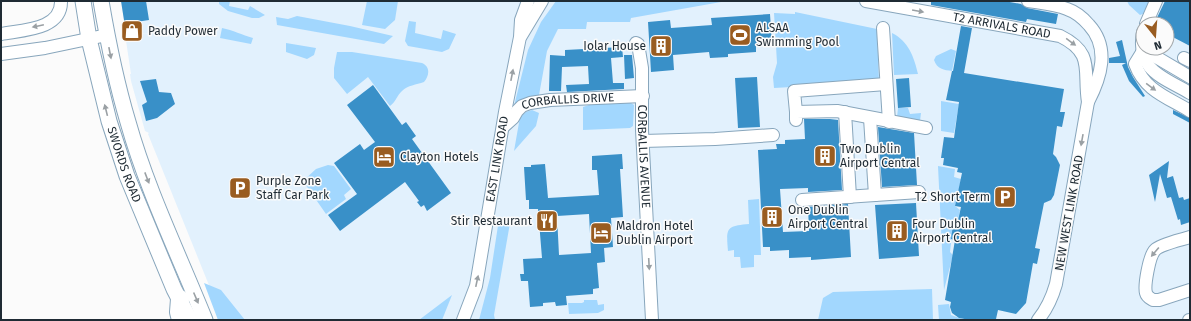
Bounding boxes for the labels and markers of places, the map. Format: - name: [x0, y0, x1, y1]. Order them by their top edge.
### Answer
- shop icon: Paddy Power: [119, 18, 145, 44]
- place label: ALSAA Swimming Pool: [756, 21, 840, 49]
- sports icon: ALSAA Swimming Pool: [727, 22, 753, 48]
- place label: Paddy Power: [148, 24, 218, 38]
- building icon: Iolar House: [648, 33, 674, 59]
- place label: Iolar House: [583, 39, 646, 53]
- place label: Two Dublin Airport Central: [840, 142, 920, 170]
- building icon: Two Dublin Airport Central: [812, 143, 838, 169]
- hotel icon: Clayton Hotels: [371, 144, 397, 170]
- place label: Clayton Hotels: [400, 150, 479, 164]
- place label: Purple Zone Staff Car Park: [256, 174, 330, 202]
- parking icon: Purple Zone Staff Car Park: [227, 175, 253, 201]
- parking icon: T2 Short Term: [992, 184, 1018, 210]
- place label: T2 Short Term: [915, 190, 990, 204]
- place label: One Dublin Airport Central: [788, 203, 868, 231]
- building icon: One Dublin Airport Central: [759, 204, 785, 230]
- restaurant icon: Stir Restaurant: [534, 208, 560, 234]
- place label: Stir Restaurant: [451, 214, 533, 228]
- place label: Four Dublin Airport Central: [912, 217, 992, 245]
- building icon: Four Dublin Airport Central: [884, 218, 910, 244]
- place label: Maldron Hotel Dublin Airport: [616, 219, 694, 247]
- hotel icon: Maldron Hotel Dublin Airport: [588, 220, 614, 246]

